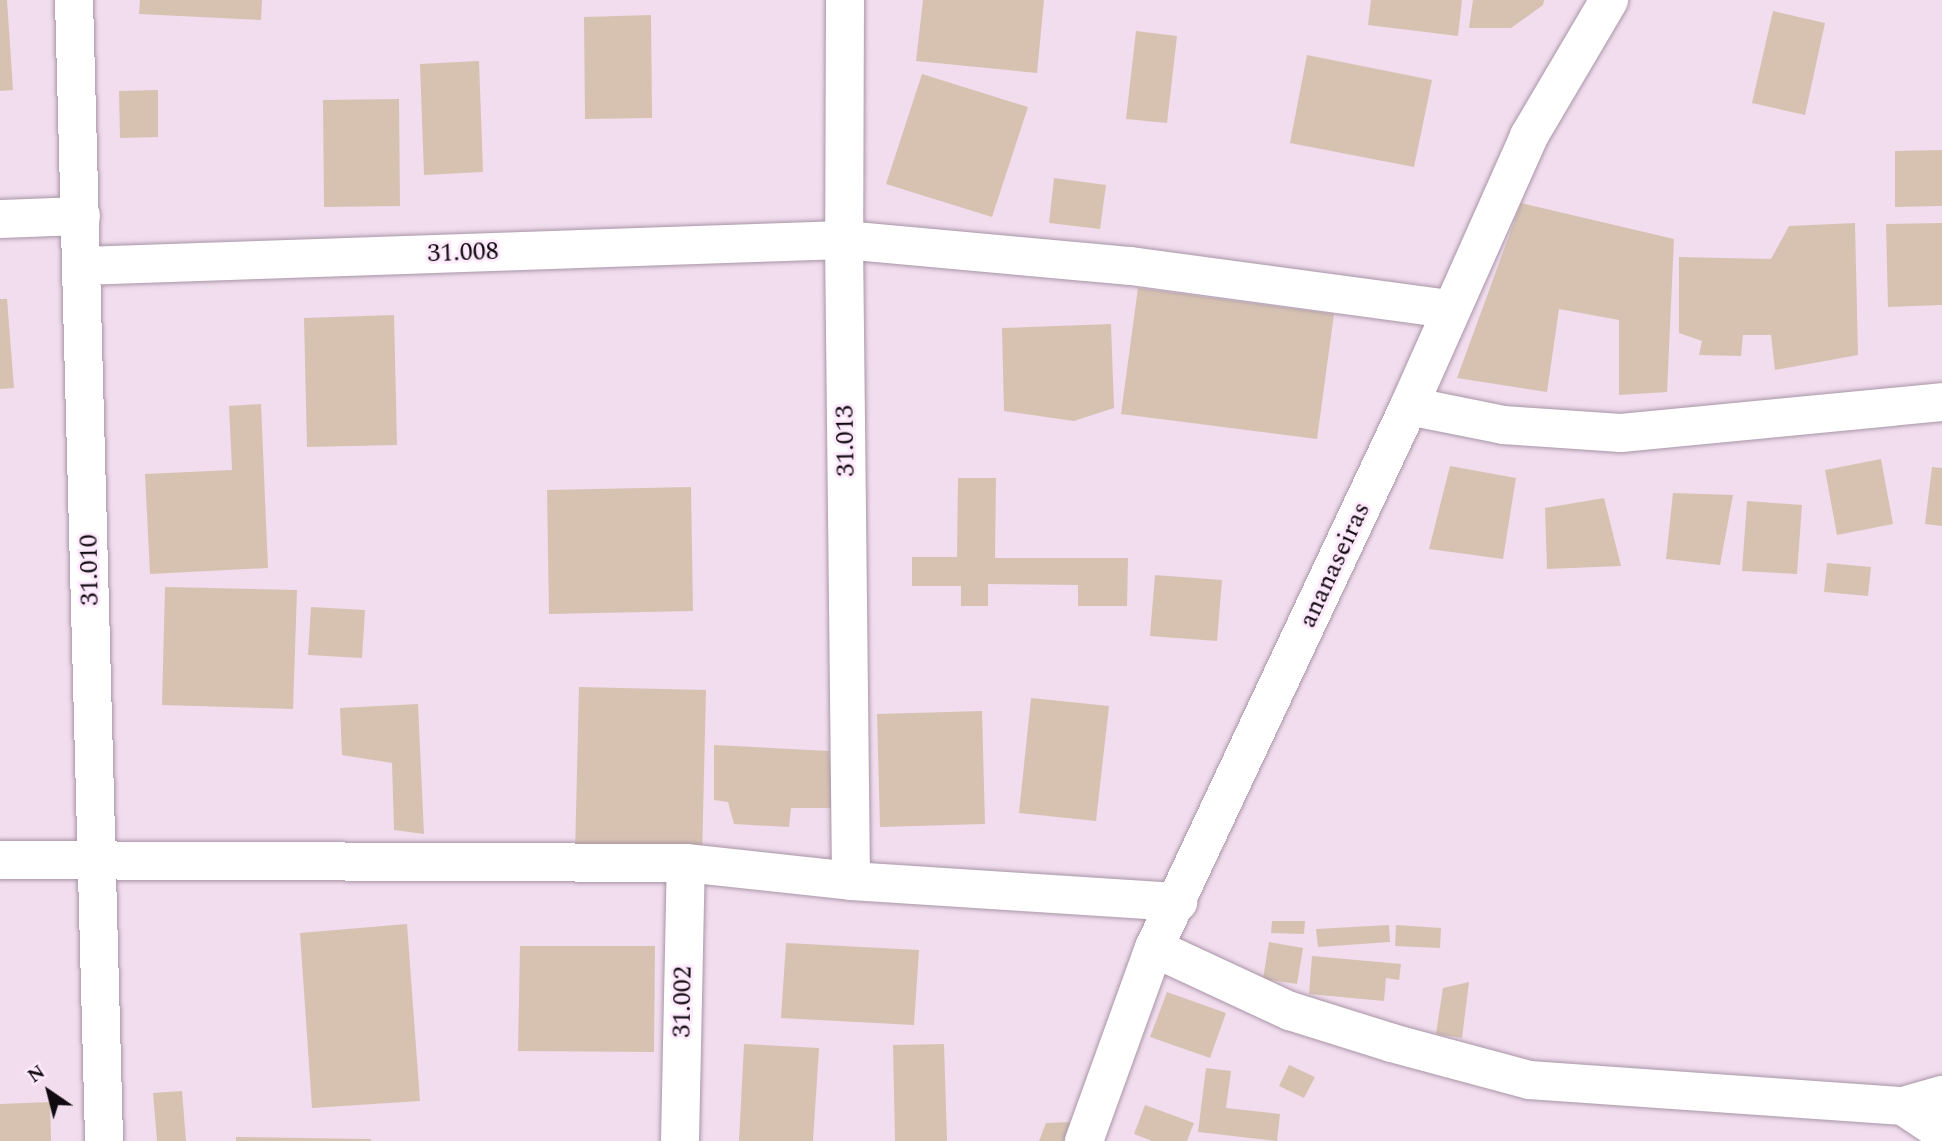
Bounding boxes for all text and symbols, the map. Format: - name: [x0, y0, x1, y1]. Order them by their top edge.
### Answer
- street label: 31.008: [427, 236, 499, 270]
- street label: 31.013: [830, 405, 862, 477]
- street label: ananaseiras: [1292, 497, 1378, 633]
- street label: 31.010: [74, 534, 106, 606]
- street label: 31.002: [667, 966, 699, 1038]
- north arrow: [14, 1057, 84, 1127]
- text: N: [22, 1058, 51, 1091]

